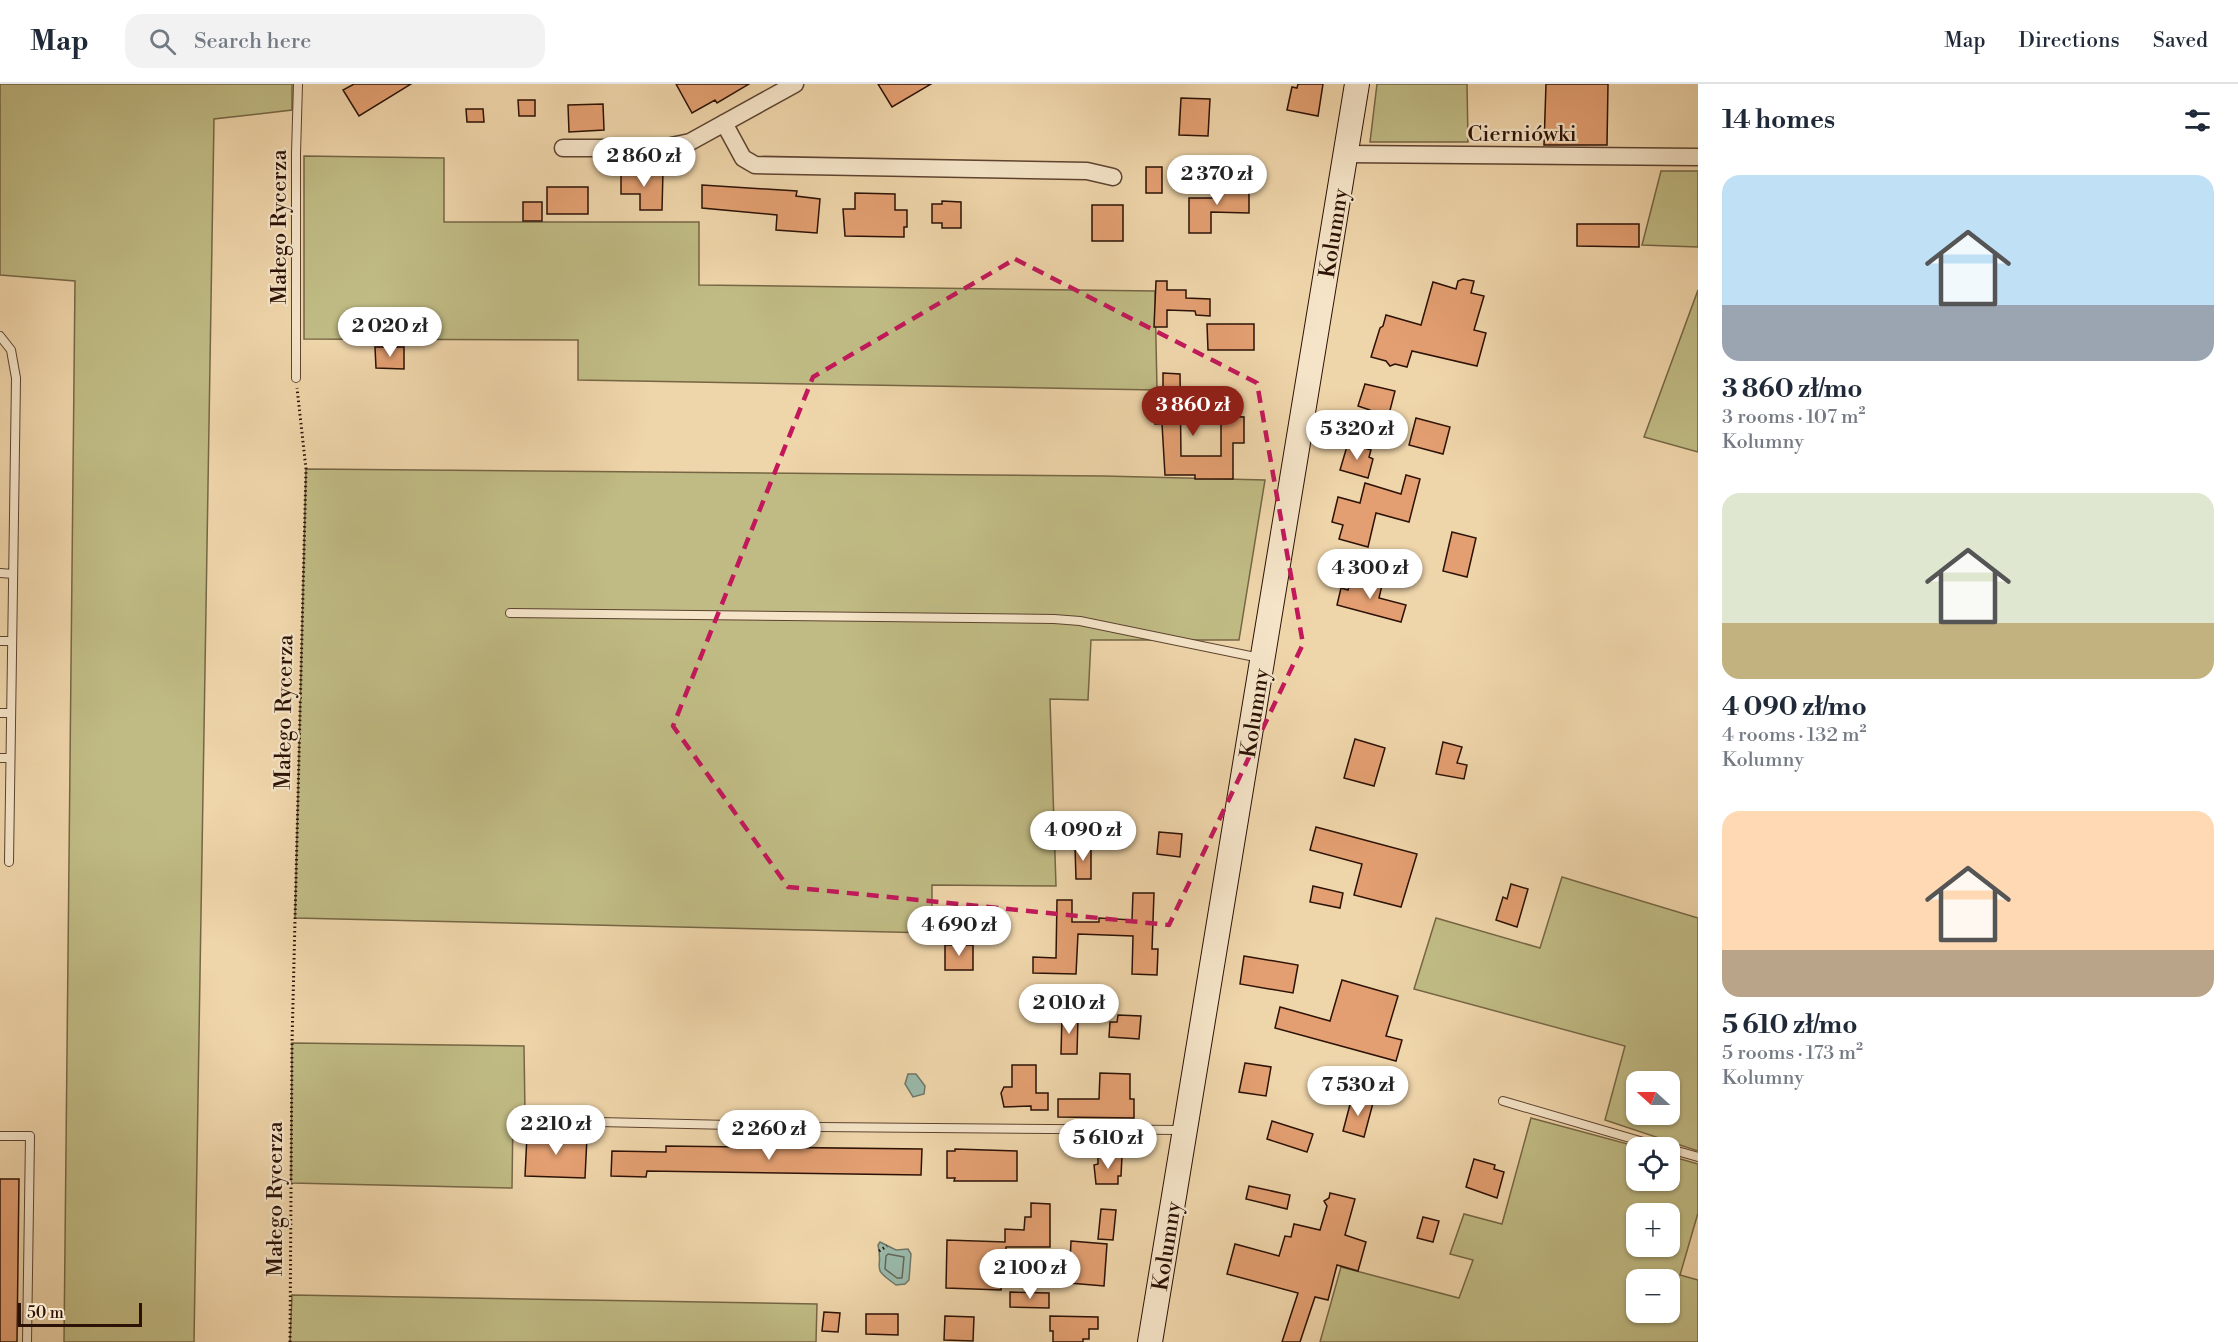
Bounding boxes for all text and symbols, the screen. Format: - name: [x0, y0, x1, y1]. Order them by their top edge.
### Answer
- search box: [125, 14, 545, 68]
- text: Map: [30, 24, 89, 59]
- icon: search: [146, 25, 179, 58]
- text: Search here: [194, 28, 311, 55]
- text: Map: [1944, 28, 1986, 54]
- text: Directions: [2019, 28, 2120, 54]
- text: Saved: [2153, 28, 2208, 54]
- text: 14 homes: [1722, 104, 1835, 136]
- icon: filters: [2181, 104, 2214, 137]
- street label: Cierniówki: [1467, 121, 1577, 148]
- pin: 2 860 zł: [582, 137, 706, 188]
- text: 2 860 zł: [607, 144, 681, 169]
- street label: Małego Rycerza: [266, 149, 293, 305]
- pin: 2 370 zł: [1155, 155, 1279, 206]
- text: 2 370 zł: [1181, 162, 1253, 187]
- street label: Kolumny: [1314, 186, 1355, 280]
- icon: home: [1914, 214, 2022, 322]
- pin: 2 020 zł: [328, 307, 452, 358]
- text: 2 020 zł: [352, 314, 428, 339]
- text: 3 860 zł/mo: [1722, 373, 1863, 405]
- pin: 3 860 zł: [1131, 386, 1255, 437]
- text: 3 860 zł: [1156, 393, 1230, 418]
- text: 3 rooms · 107 m²: [1722, 405, 1866, 430]
- pin: 5 320 zł: [1295, 410, 1419, 461]
- text: 5 320 zł: [1320, 417, 1394, 442]
- text: Kolumny: [1722, 430, 1804, 455]
- icon: home: [1914, 532, 2022, 640]
- pin: 4 300 zł: [1308, 549, 1432, 600]
- text: 4 300 zł: [1331, 556, 1409, 581]
- street label: Małego Rycerza: [270, 633, 299, 790]
- street label: Kolumny: [1235, 666, 1276, 760]
- text: 4 090 zł/mo: [1722, 691, 1867, 723]
- text: 4 rooms · 132 m²: [1722, 723, 1866, 748]
- text: Kolumny: [1722, 748, 1804, 773]
- pin: 4 090 zł: [1021, 811, 1145, 862]
- text: 4 090 zł: [1044, 818, 1122, 843]
- icon: home: [1914, 850, 2022, 958]
- pin: 4 690 zł: [897, 906, 1021, 957]
- text: 4 690 zł: [921, 913, 997, 938]
- pin: 2 010 zł: [1007, 984, 1131, 1035]
- text: 2 010 zł: [1033, 991, 1105, 1016]
- text: 5 610 zł/mo: [1722, 1009, 1858, 1041]
- text: 5 rooms · 173 m²: [1722, 1041, 1863, 1066]
- pin: 7 530 zł: [1296, 1066, 1420, 1117]
- text: Kolumny: [1722, 1066, 1804, 1091]
- north arrow: [1626, 1071, 1680, 1125]
- map controls: [1626, 1071, 1680, 1323]
- text: 7 530 zł: [1321, 1073, 1395, 1098]
- pin: 2 210 zł: [494, 1105, 618, 1156]
- pin: 2 260 zł: [707, 1110, 831, 1161]
- text: 2 210 zł: [520, 1112, 592, 1137]
- text: 2 260 zł: [732, 1117, 806, 1142]
- pin: 5 610 zł: [1046, 1119, 1170, 1170]
- street label: Małego Rycerza: [262, 1121, 289, 1277]
- text: 5 610 zł: [1073, 1126, 1143, 1151]
- button: locate: [1626, 1137, 1680, 1191]
- street label: Kolumny: [1147, 1199, 1188, 1293]
- button: +: [1626, 1203, 1680, 1257]
- pin: 2 100 zł: [968, 1249, 1092, 1300]
- text: 2 100 zł: [993, 1256, 1067, 1281]
- button: −: [1626, 1269, 1680, 1323]
- scale bar: [18, 1300, 142, 1328]
- text: 50 m: [27, 1303, 64, 1323]

